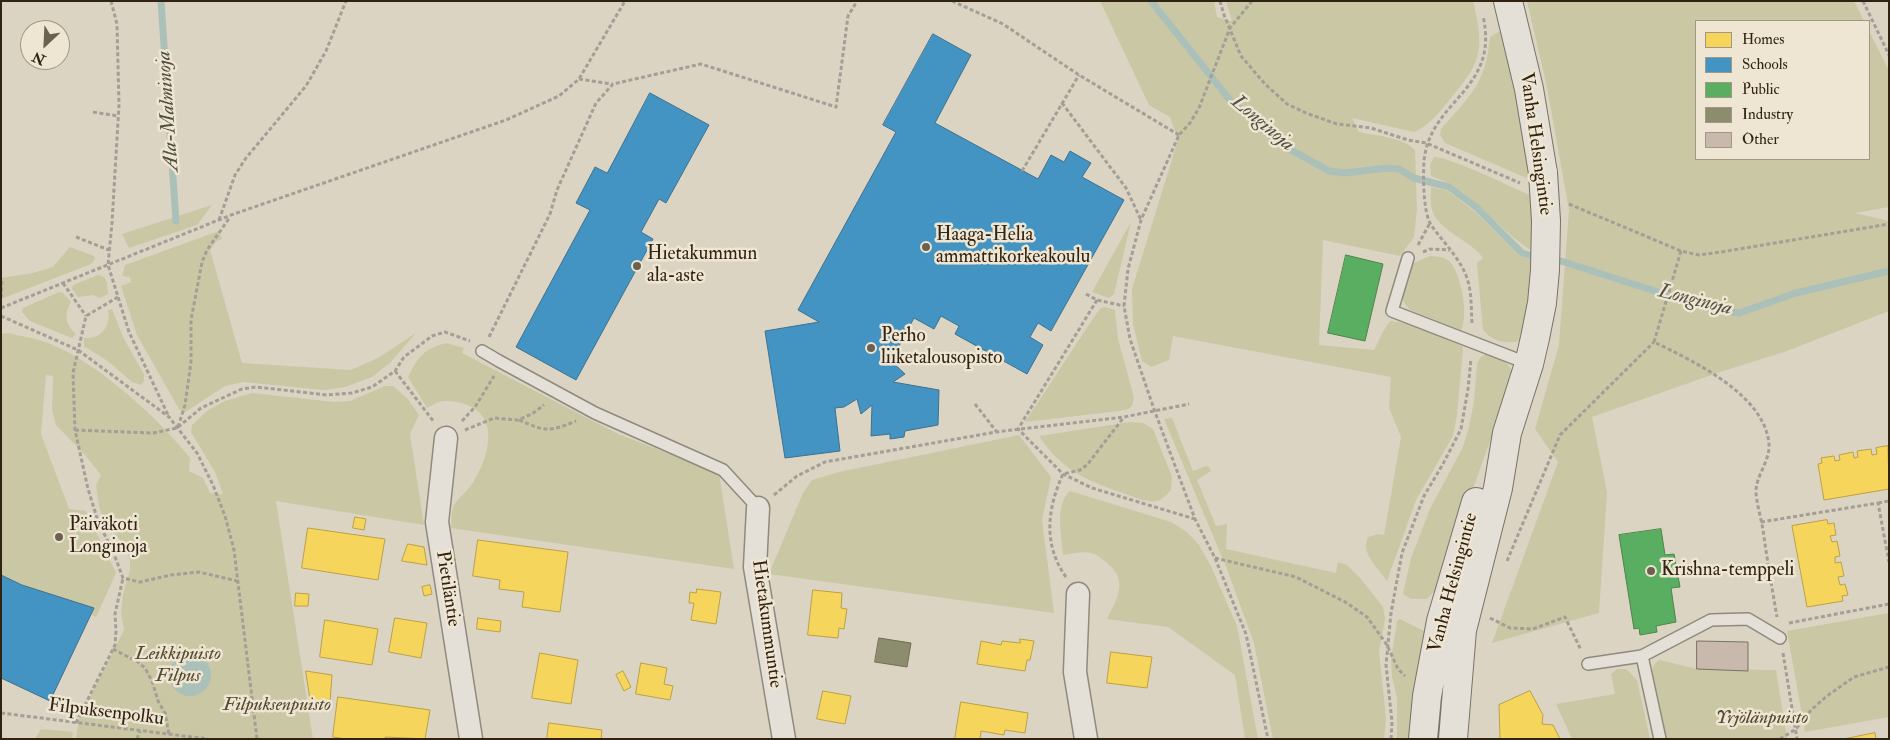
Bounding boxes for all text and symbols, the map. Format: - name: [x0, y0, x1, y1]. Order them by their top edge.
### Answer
- north arrow: [20, 20, 70, 70]
- legend: [1695, 20, 1870, 160]
- text: Homes: [1742, 30, 1784, 49]
- text: N: [30, 48, 48, 68]
- water label: Ala-Malminoja: [153, 50, 185, 172]
- text: Schools: [1742, 55, 1788, 74]
- street label: Vanha Helsingintie: [1514, 71, 1556, 217]
- text: Public: [1742, 80, 1780, 99]
- water label: Longinoja: [1226, 91, 1298, 157]
- text: Industry: [1742, 105, 1793, 124]
- text: Other: [1742, 130, 1779, 149]
- place label: Haaga-Helia ammattikorkeakoulu: [936, 225, 1090, 269]
- marker: Haaga-Helia ammattikorkeakoulu: [920, 241, 932, 253]
- place label: Hietakummun ala-aste: [647, 244, 757, 288]
- marker: Hietakummun ala-aste: [631, 260, 643, 272]
- water label: Longinoja: [1656, 280, 1734, 322]
- place label: Perho liiketalousopisto: [881, 326, 1002, 370]
- marker: Perho liiketalousopisto: [865, 342, 877, 354]
- street label: Vanha Helsingintie: [1424, 511, 1484, 655]
- place label: Päiväkoti Longinoja: [69, 515, 147, 559]
- marker: Päiväkoti Longinoja: [53, 531, 65, 543]
- street label: Pietiläntie: [430, 549, 464, 629]
- street label: Hietakummuntie: [746, 558, 786, 690]
- place label: Krishna-temppeli: [1661, 560, 1794, 582]
- marker: Krishna-temppeli: [1645, 565, 1657, 577]
- park label: Leikkipuisto Filpus: [135, 644, 221, 688]
- street label: Filpuksenpolku: [47, 695, 165, 731]
- park label: Filpuksenpuisto: [223, 695, 331, 717]
- park label: Yrjölänpuisto: [1716, 708, 1808, 730]

